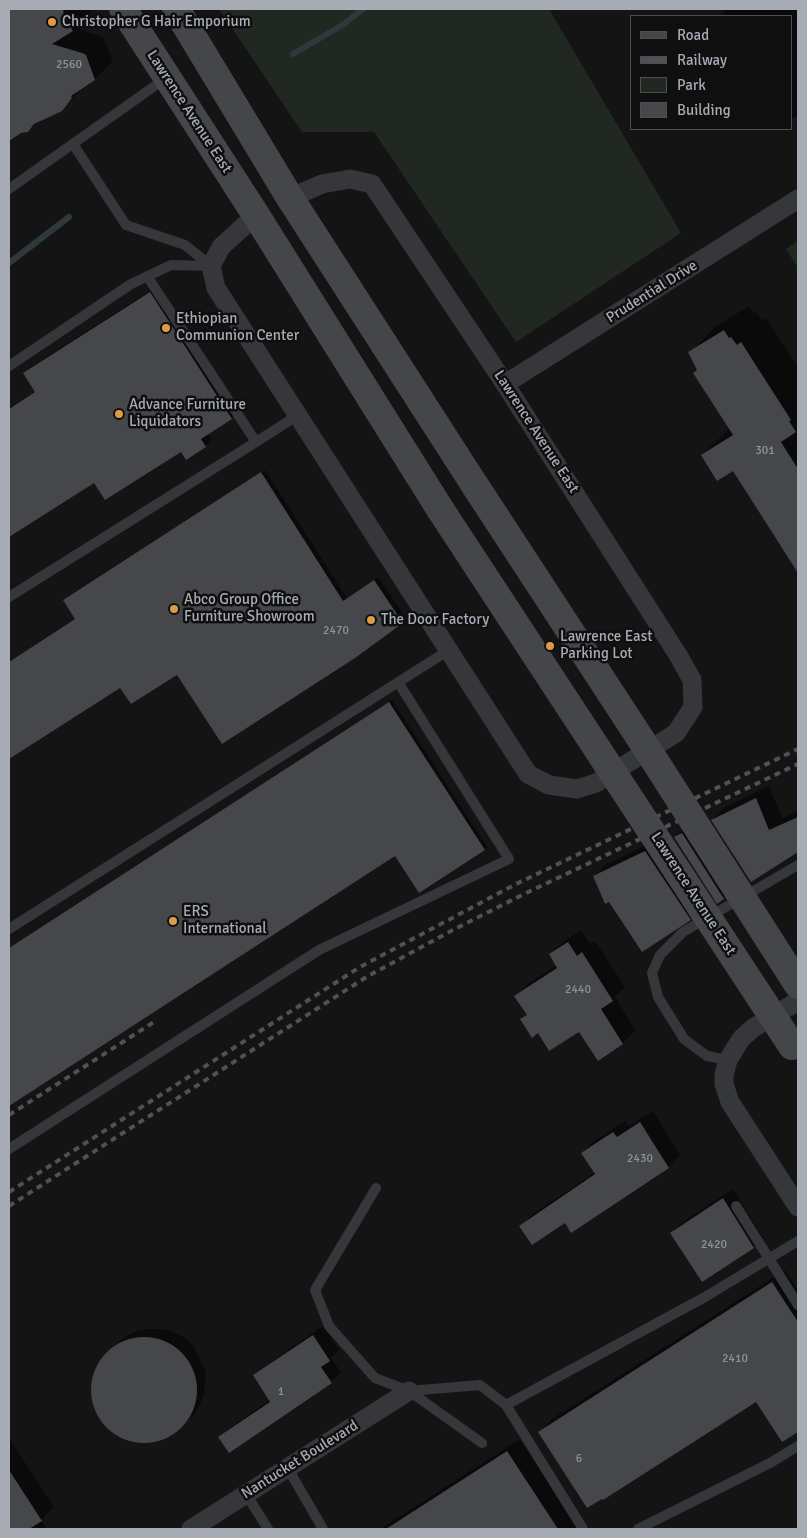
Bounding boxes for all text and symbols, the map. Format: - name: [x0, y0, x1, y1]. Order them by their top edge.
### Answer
- place label: Christopher G Hair Emporium: [62, 13, 251, 31]
- legend: [630, 15, 792, 130]
- marker: Christopher G Hair Emporium: [46, 16, 58, 28]
- text: Road: [677, 26, 709, 44]
- street label: Lawrence Avenue East: [143, 47, 235, 177]
- text: Railway: [677, 51, 727, 69]
- house number: 2560: [56, 58, 82, 72]
- text: Park: [677, 76, 706, 94]
- text: Building: [677, 101, 731, 119]
- street label: Prudential Drive: [603, 257, 701, 327]
- place label: Ethiopian Communion Center: [176, 310, 299, 345]
- marker: Ethiopian Communion Center: [160, 322, 172, 334]
- street label: Lawrence Avenue East: [490, 367, 582, 497]
- place label: Advance Furniture Liquidators: [129, 396, 246, 431]
- marker: Advance Furniture Liquidators: [113, 408, 125, 420]
- house number: 301: [755, 444, 775, 458]
- place label: Abco Group Office Furniture Showroom: [184, 591, 315, 626]
- marker: Abco Group Office Furniture Showroom: [168, 603, 180, 615]
- place label: The Door Factory: [381, 611, 489, 629]
- marker: The Door Factory: [365, 614, 377, 626]
- house number: 2470: [323, 624, 349, 638]
- place label: Lawrence East Parking Lot: [560, 628, 652, 663]
- marker: Lawrence East Parking Lot: [544, 640, 556, 652]
- street label: Lawrence Avenue East: [647, 829, 739, 959]
- place label: ERS International: [183, 903, 267, 938]
- marker: ERS International: [167, 915, 179, 927]
- house number: 2440: [565, 983, 591, 997]
- house number: 2430: [627, 1152, 653, 1166]
- house number: 2420: [701, 1238, 727, 1252]
- house number: 2410: [722, 1352, 748, 1366]
- house number: 1: [278, 1385, 284, 1399]
- street label: Nantucket Boulevard: [238, 1417, 362, 1503]
- house number: 6: [576, 1452, 582, 1466]

